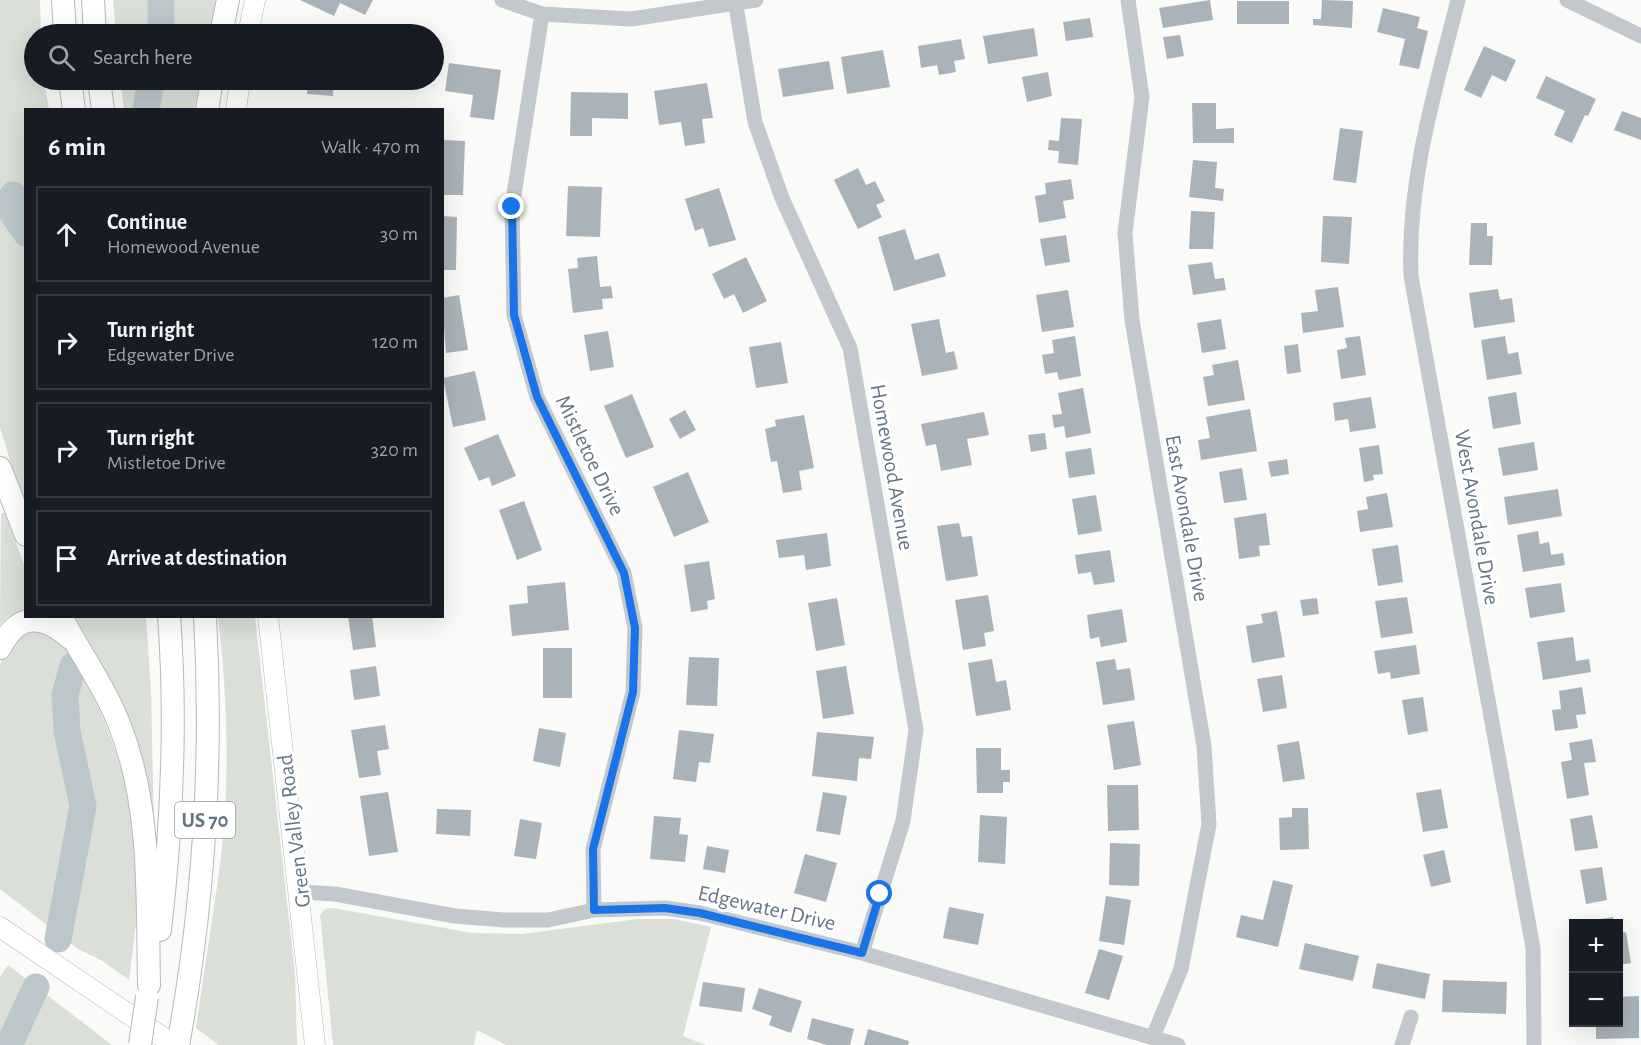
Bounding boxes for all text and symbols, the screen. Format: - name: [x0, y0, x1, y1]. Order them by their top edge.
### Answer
- search box: [24, 24, 444, 90]
- icon: search: [45, 41, 78, 74]
- text: Search here: [93, 46, 192, 68]
- text: 6 min: [48, 134, 106, 160]
- text: Walk · 470 m: [321, 137, 420, 157]
- route end: [498, 193, 524, 219]
- text: Continue: [107, 211, 187, 233]
- icon: ahead: [50, 218, 83, 251]
- text: 30 m: [380, 224, 418, 244]
- text: Homewood Avenue: [107, 237, 260, 257]
- text: Turn right: [107, 319, 194, 341]
- icon: right: [50, 326, 83, 359]
- text: 120 m: [372, 332, 418, 352]
- text: Edgewater Drive: [107, 345, 235, 365]
- street label: Homewood Avenue: [867, 382, 917, 552]
- street label: Mistletoe Drive: [552, 392, 629, 519]
- text: Turn right: [107, 427, 194, 449]
- street label: West Avondale Drive: [1451, 428, 1503, 606]
- street label: East Avondale Drive: [1162, 433, 1213, 603]
- icon: right: [50, 434, 83, 467]
- text: 320 m: [371, 440, 418, 460]
- text: Mistletoe Drive: [107, 453, 226, 473]
- icon: arrive: [50, 542, 83, 575]
- text: Arrive at destination: [107, 547, 287, 569]
- street label: Green Valley Road: [274, 753, 314, 909]
- road number: US 70: [175, 802, 235, 838]
- route start: [866, 880, 892, 906]
- street label: Edgewater Drive: [696, 881, 838, 934]
- map controls: [1569, 919, 1623, 1027]
- button: +: [1569, 919, 1623, 973]
- button: −: [1569, 973, 1623, 1027]

